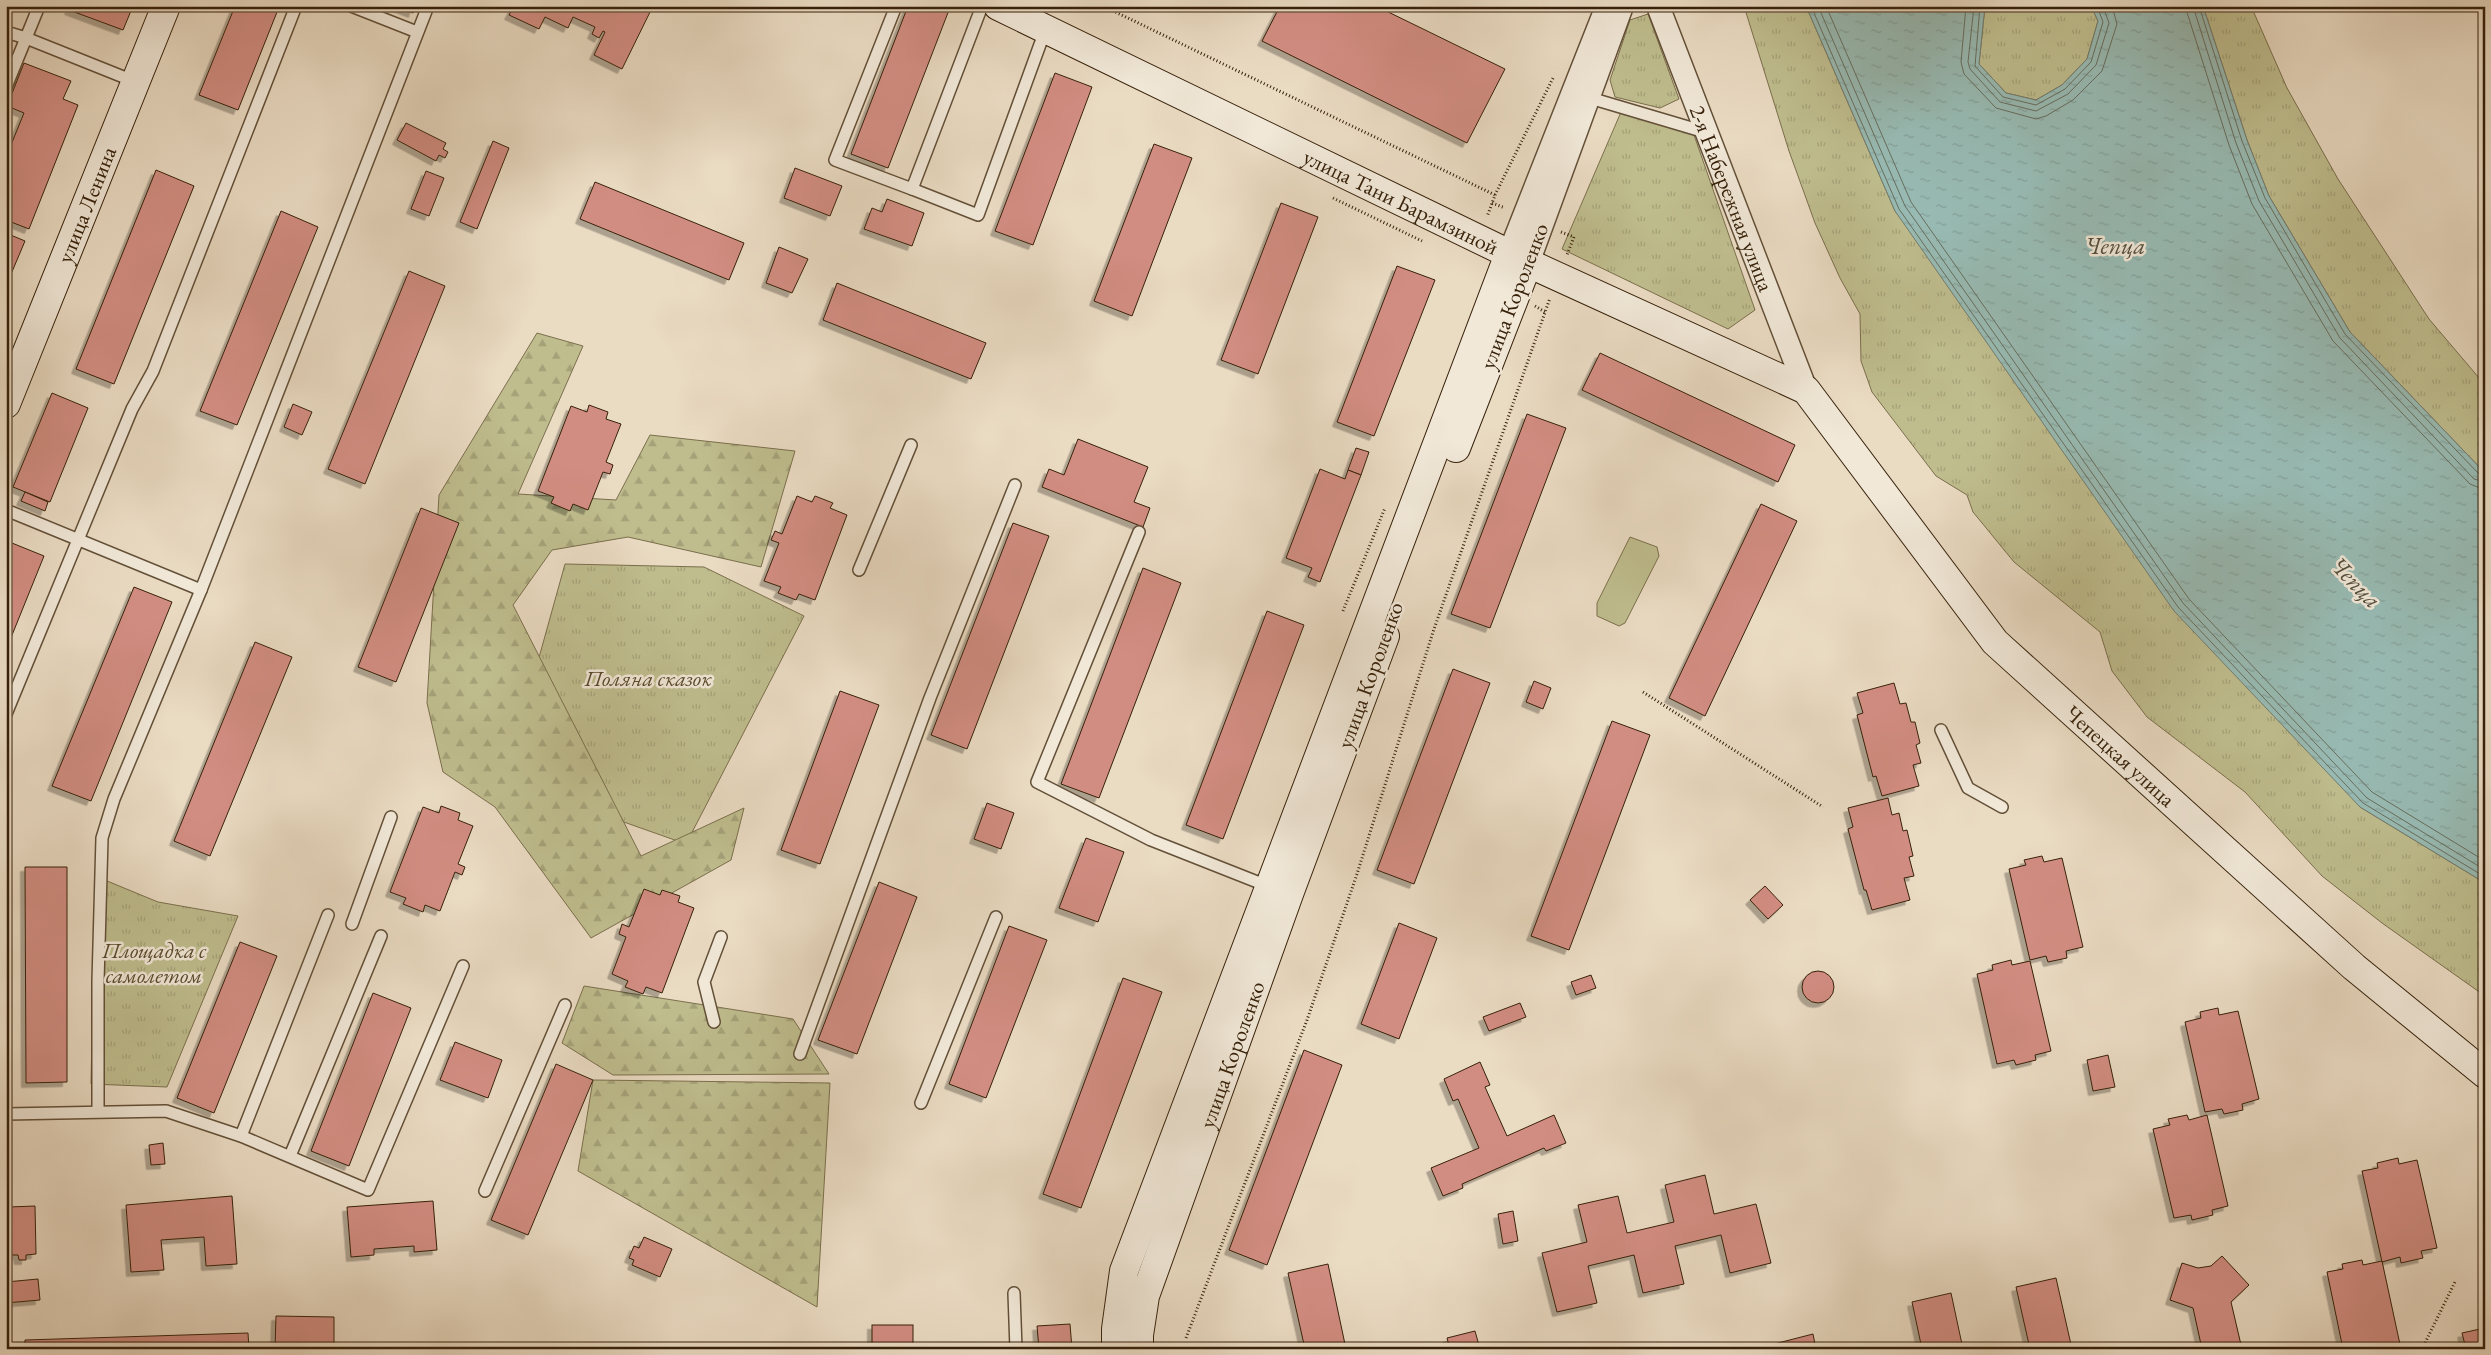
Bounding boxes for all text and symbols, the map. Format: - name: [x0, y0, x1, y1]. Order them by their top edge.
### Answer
- street label: 2-я Набережная улица: [1683, 101, 1781, 296]
- street label: улица Ленина: [50, 142, 123, 267]
- street label: улица Тани Барамзиной: [1299, 142, 1504, 261]
- street label: улица Короленко: [1473, 219, 1555, 373]
- water label: Чепца: [2085, 230, 2145, 261]
- water label: Чепца: [2324, 549, 2388, 615]
- street label: улица Короленко: [1330, 598, 1410, 752]
- park label: Поляна сказок: [583, 664, 712, 693]
- street label: Чепецкая улица: [2059, 698, 2182, 813]
- park label: Площадка с самолетом: [101, 936, 207, 990]
- street label: улица Короленко: [1192, 977, 1271, 1132]

